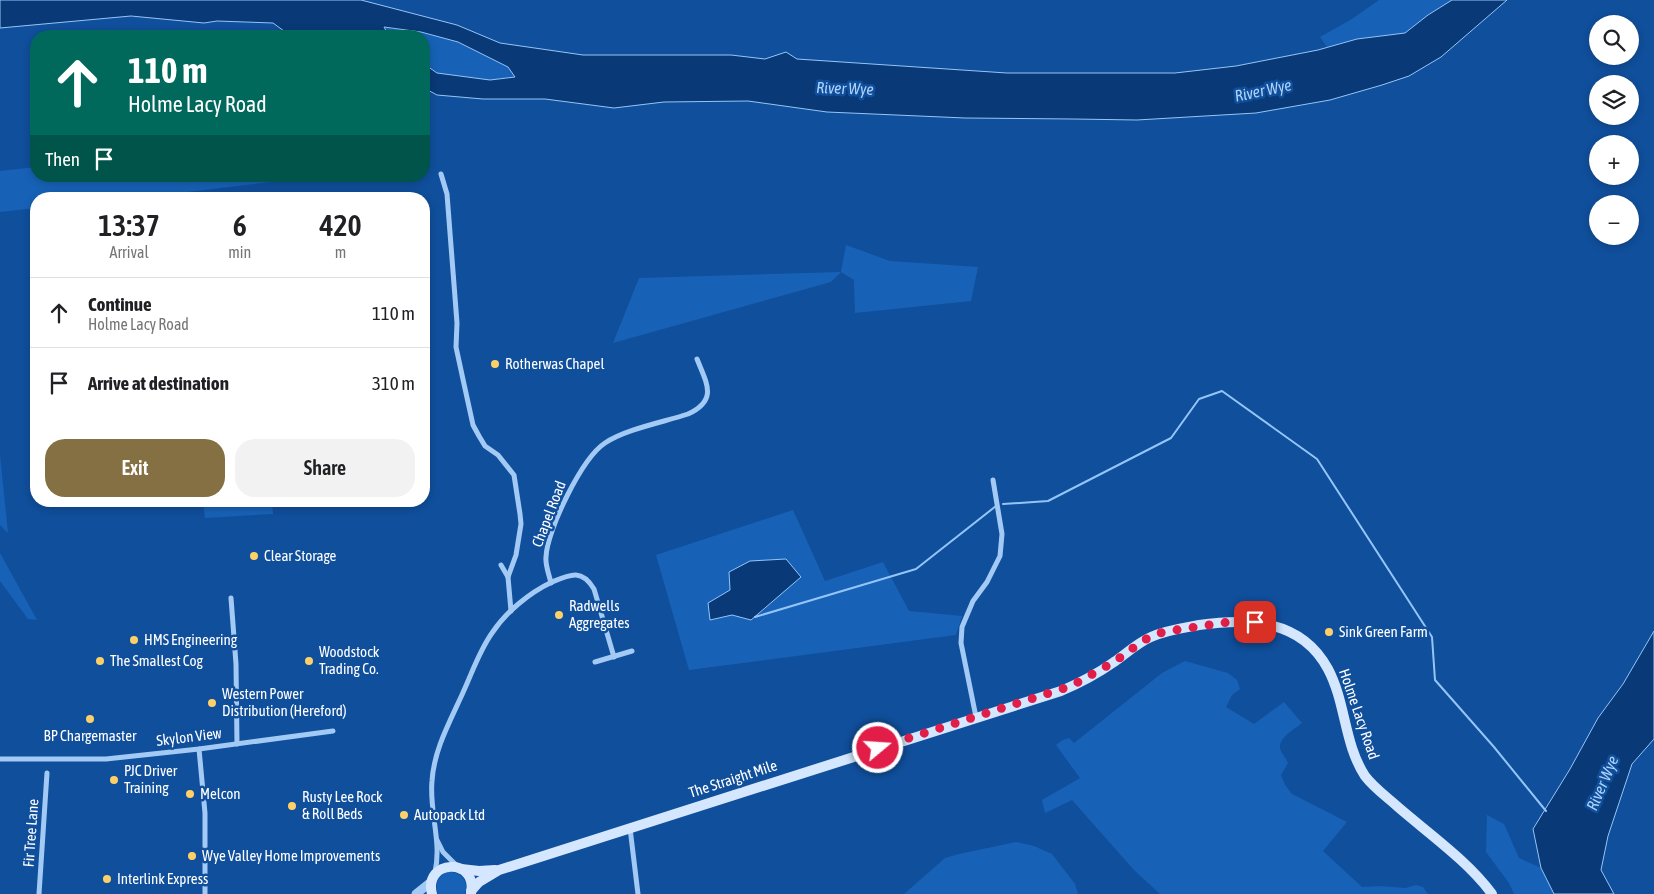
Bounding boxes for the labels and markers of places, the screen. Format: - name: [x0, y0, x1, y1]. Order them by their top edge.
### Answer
- place label: Rotherwas Chapel: [505, 355, 604, 372]
- marker: Rotherwas Chapel: [489, 358, 501, 370]
- place label: Clear Storage: [264, 547, 337, 564]
- marker: Clear Storage: [248, 550, 260, 562]
- place label: Radwells Aggregates: [569, 597, 630, 631]
- pin: [1234, 601, 1276, 643]
- marker: Radwells Aggregates: [553, 609, 565, 621]
- place label: Sink Green Farm: [1339, 623, 1428, 640]
- marker: Sink Green Farm: [1323, 626, 1335, 638]
- place label: HMS Engineering: [144, 631, 238, 648]
- marker: HMS Engineering: [128, 634, 140, 646]
- place label: Woodstock Trading Co.: [319, 643, 380, 677]
- place label: The Smallest Cog: [110, 652, 204, 669]
- marker: The Smallest Cog: [94, 655, 106, 667]
- marker: Woodstock Trading Co.: [303, 655, 315, 667]
- place label: Western Power Distribution (Hereford): [222, 685, 347, 719]
- marker: Western Power Distribution (Hereford): [206, 697, 218, 709]
- marker: BP Chargemaster: [84, 713, 96, 725]
- place label: BP Chargemaster: [44, 727, 137, 744]
- place label: PJC Driver Training: [124, 762, 178, 796]
- marker: PJC Driver Training: [108, 774, 120, 786]
- place label: Melcon: [200, 785, 241, 802]
- marker: Melcon: [184, 788, 196, 800]
- place label: Rusty Lee Rock & Roll Beds: [302, 788, 383, 822]
- marker: Rusty Lee Rock & Roll Beds: [286, 800, 298, 812]
- place label: Autopack Ltd: [414, 806, 485, 823]
- marker: Autopack Ltd: [398, 809, 410, 821]
- place label: Wye Valley Home Improvements: [202, 847, 380, 864]
- marker: Wye Valley Home Improvements: [186, 850, 198, 862]
- place label: Interlink Express: [117, 870, 208, 887]
- marker: Interlink Express: [101, 873, 113, 885]

